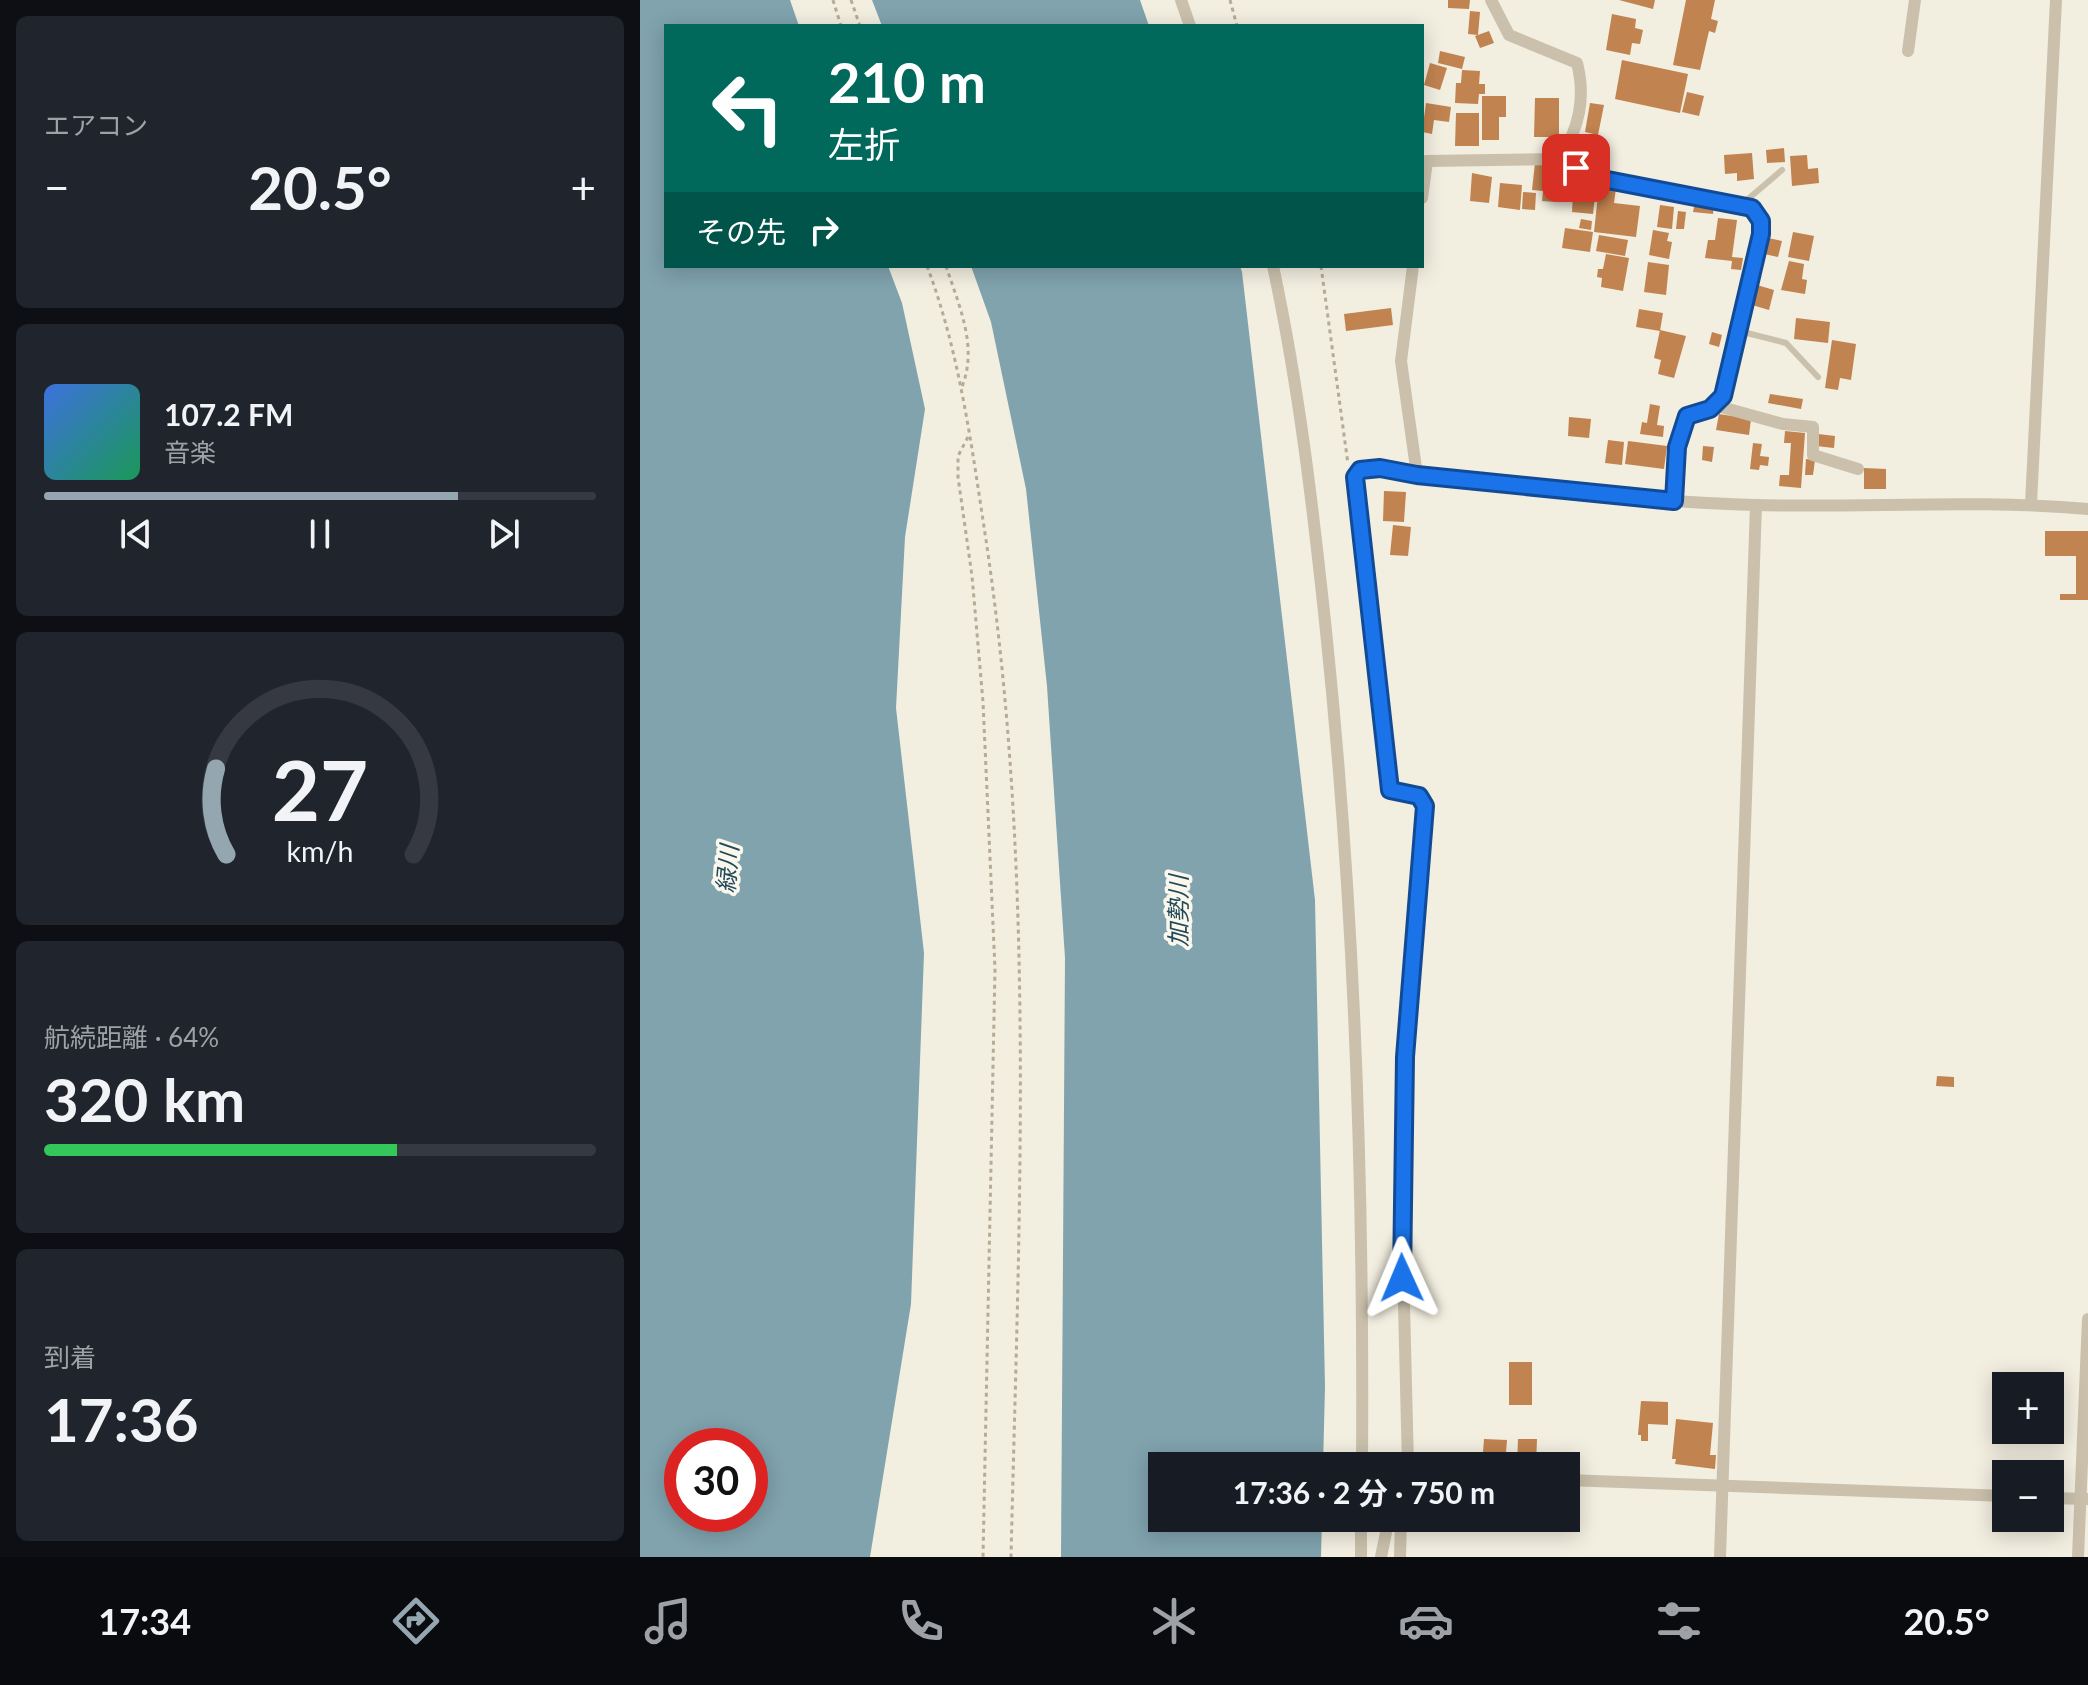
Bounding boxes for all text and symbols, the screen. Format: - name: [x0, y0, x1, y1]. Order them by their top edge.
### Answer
- text: 210 m: [828, 48, 986, 115]
- icon: left: [696, 56, 800, 160]
- text: エアコン: [44, 109, 148, 141]
- text: 左折: [828, 122, 900, 166]
- pin: [1542, 134, 1610, 202]
- icon: arrive: [1554, 146, 1598, 190]
- text: 20.5°: [248, 151, 392, 223]
- text: −: [44, 161, 70, 213]
- text: +: [570, 161, 596, 213]
- icon: right: [802, 208, 846, 252]
- text: その先: [696, 213, 786, 249]
- text: 107.2 FM: [164, 396, 293, 432]
- text: 音楽: [164, 436, 216, 468]
- icon: previous: [114, 512, 158, 556]
- icon: pause: [298, 512, 342, 556]
- icon: next: [482, 512, 526, 556]
- text: 27: [272, 738, 368, 838]
- text: km/h: [287, 834, 353, 868]
- water label: 緑川: [710, 841, 743, 894]
- water label: 加勢川: [1163, 872, 1192, 947]
- text: 航続距離 · 64%: [44, 1021, 219, 1053]
- text: 320 km: [44, 1063, 245, 1135]
- position arrow: [1360, 1236, 1444, 1320]
- text: 到着: [44, 1341, 96, 1373]
- map controls: [1992, 1372, 2064, 1532]
- button: +: [1992, 1372, 2064, 1444]
- text: 17:36: [44, 1383, 199, 1455]
- speed limit sign: 30: [664, 1428, 768, 1532]
- button: −: [1992, 1460, 2064, 1532]
- text: 17:36 · 2 分 · 750 m: [1233, 1474, 1495, 1510]
- icon: directions: [388, 1593, 444, 1649]
- icon: music: [640, 1593, 696, 1649]
- icon: phone: [893, 1593, 949, 1649]
- icon: climate: [1146, 1593, 1202, 1649]
- icon: car: [1398, 1593, 1454, 1649]
- icon: filters: [1651, 1593, 1707, 1649]
- text: 17:34: [98, 1599, 191, 1643]
- text: 20.5°: [1903, 1599, 1990, 1643]

